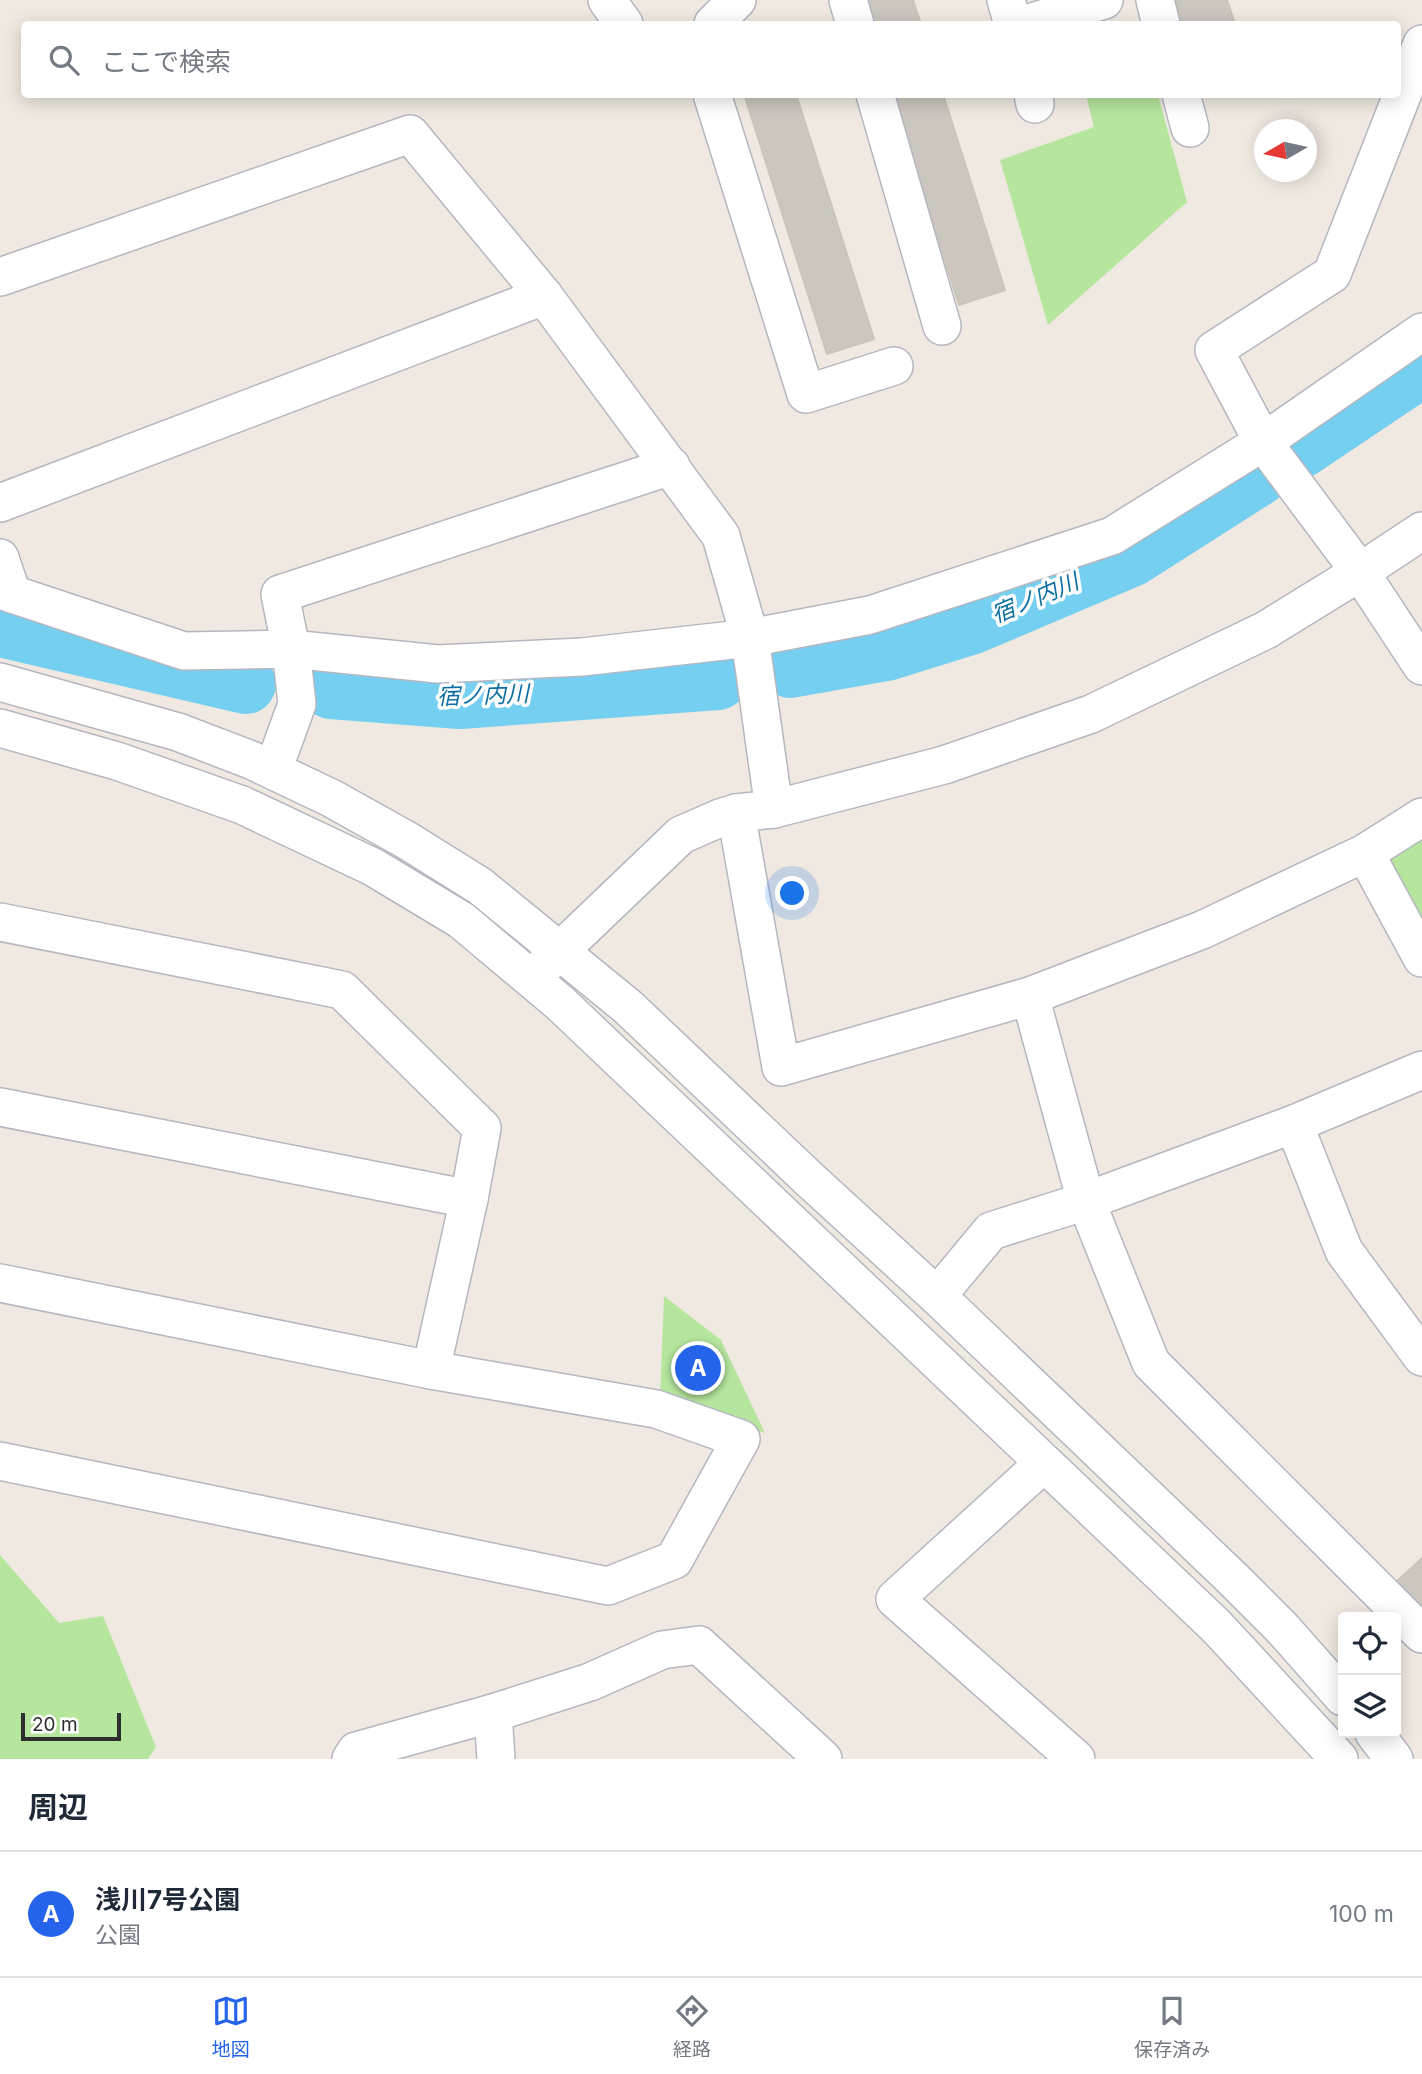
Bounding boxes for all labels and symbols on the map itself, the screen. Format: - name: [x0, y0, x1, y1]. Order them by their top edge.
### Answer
- north arrow: [1254, 119, 1317, 182]
- water label: 宿ノ内川: [987, 566, 1086, 629]
- water label: 宿ノ内川: [437, 679, 532, 711]
- your location: [775, 876, 809, 910]
- pin: A: [675, 1342, 721, 1394]
- scale bar: [21, 1710, 121, 1742]

